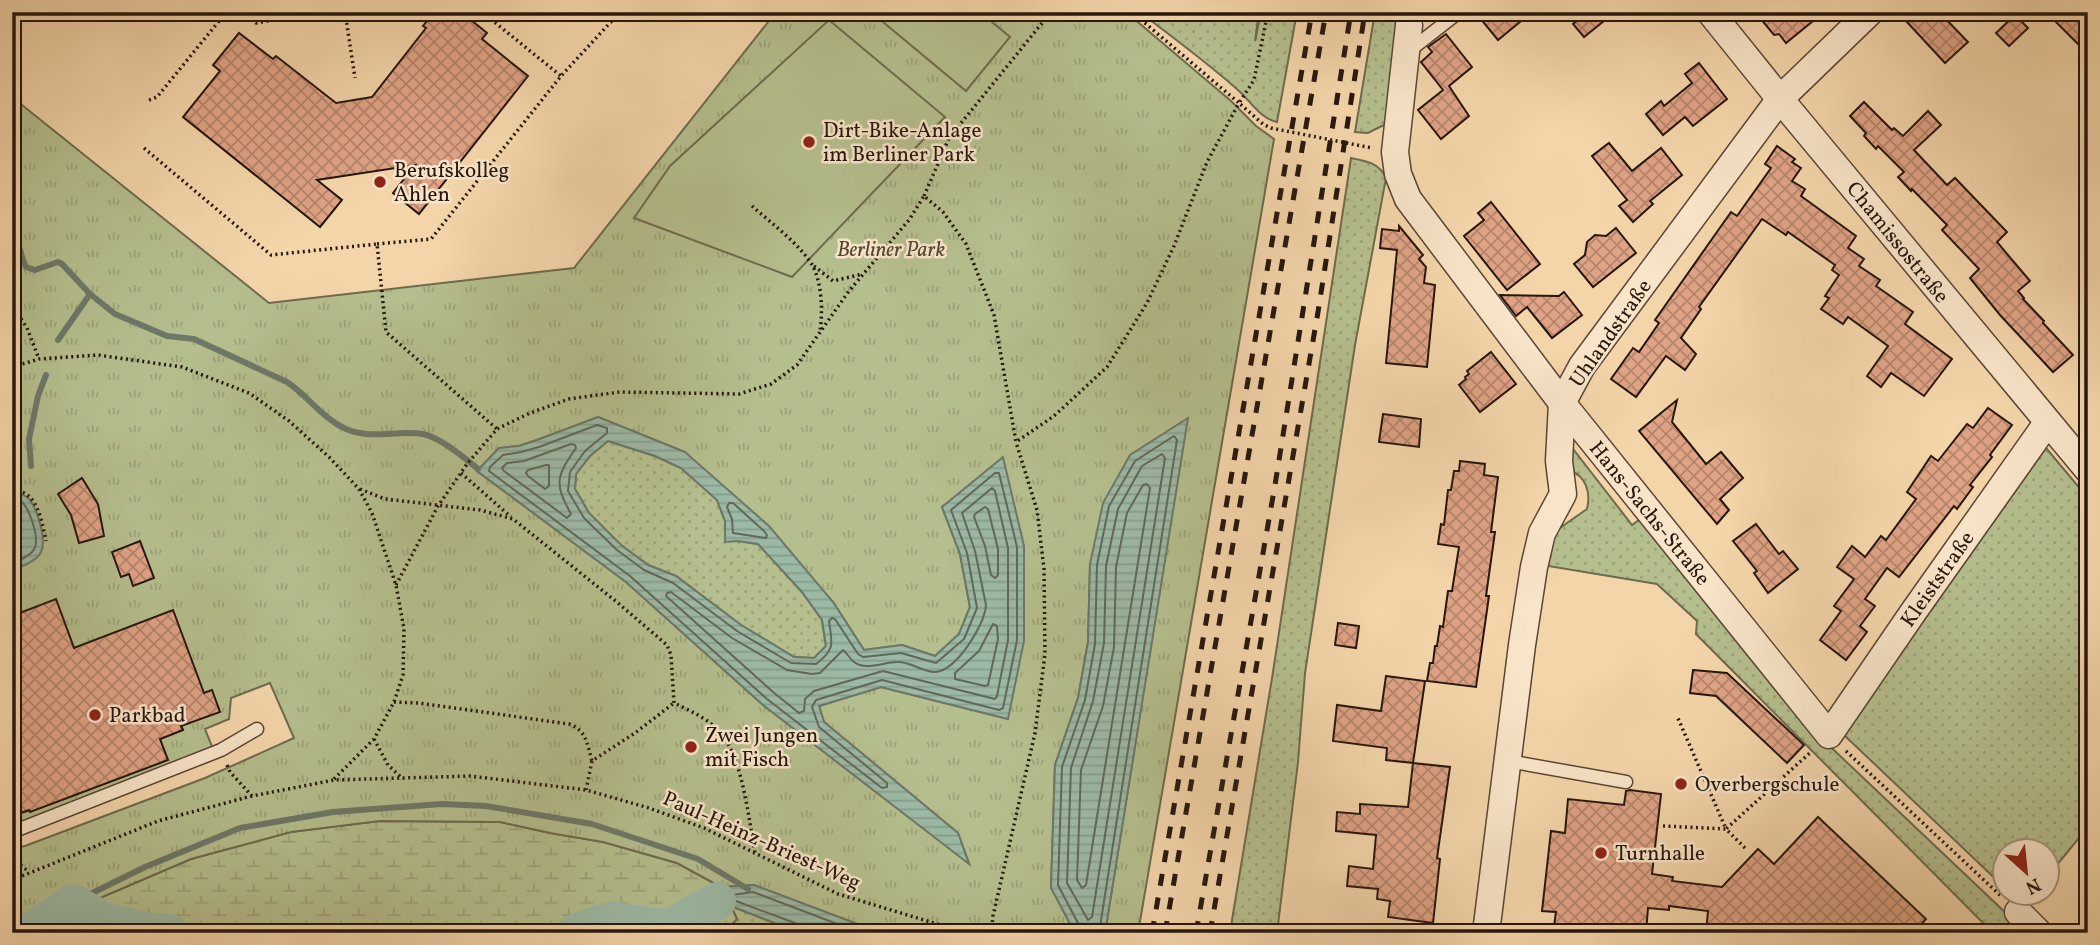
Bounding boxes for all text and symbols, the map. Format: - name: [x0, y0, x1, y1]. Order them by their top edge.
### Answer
- place label: Dirt-Bike-Anlage im Berliner Park: [823, 117, 981, 170]
- marker: Dirt-Bike-Anlage im Berliner Park: [801, 134, 817, 150]
- place label: Berufskolleg Ahlen: [394, 157, 509, 210]
- marker: Berufskolleg Ahlen: [372, 174, 388, 190]
- street label: Chamissostraße: [1839, 176, 1955, 310]
- park label: Berliner Park: [837, 236, 945, 265]
- street label: Uhlandstraße: [1563, 274, 1659, 394]
- street label: Hans-Sachs-Straße: [1581, 435, 1716, 592]
- street label: Kleiststraße: [1894, 526, 1982, 634]
- place label: Parkbad: [109, 702, 186, 731]
- marker: Parkbad: [87, 707, 103, 723]
- place label: Zwei Jungen mit Fisch: [705, 722, 818, 775]
- marker: Zwei Jungen mit Fisch: [683, 739, 699, 755]
- place label: Overbergschule: [1695, 771, 1839, 800]
- marker: Overbergschule: [1673, 776, 1689, 792]
- street label: Paul-Heinz-Briest-Weg: [658, 785, 865, 898]
- north arrow: [1992, 836, 2062, 906]
- place label: Turnhalle: [1615, 840, 1705, 869]
- marker: Turnhalle: [1593, 845, 1609, 861]
- text: N: [2021, 871, 2045, 900]

